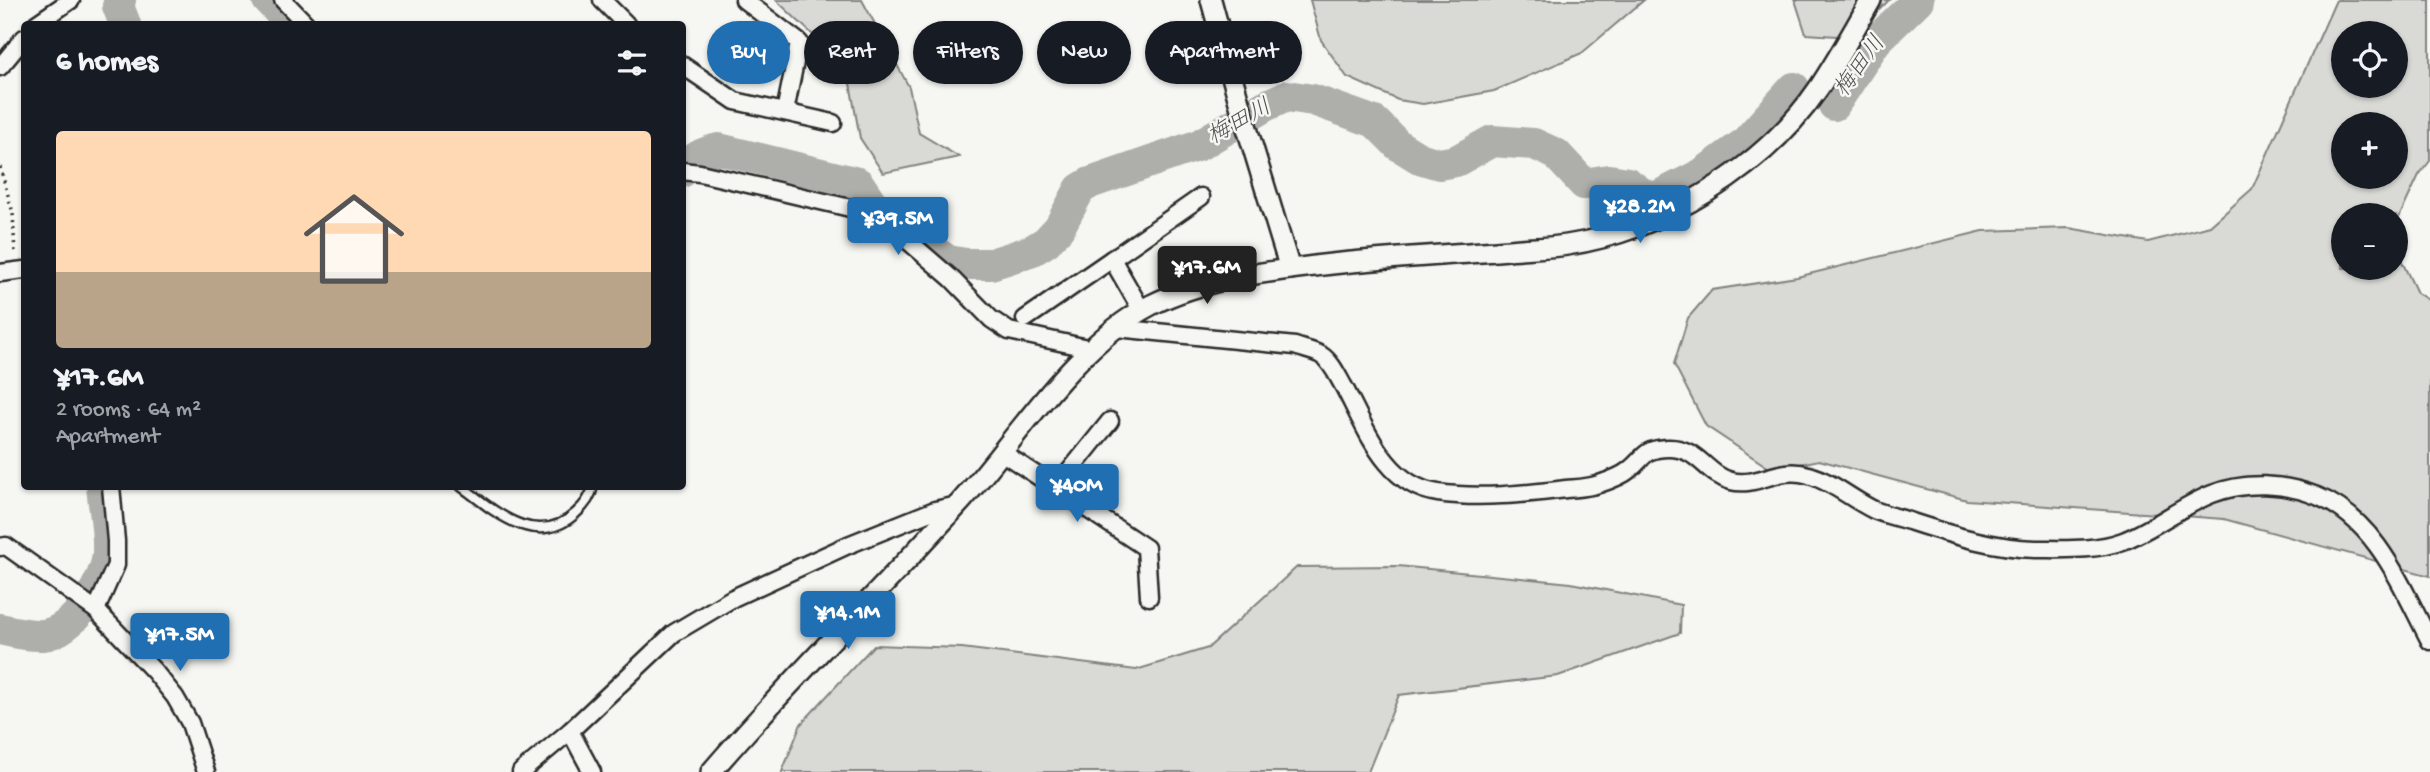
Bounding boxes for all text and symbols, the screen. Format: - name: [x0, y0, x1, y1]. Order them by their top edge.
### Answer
- chip: Buy: [707, 21, 790, 84]
- chip: Rent: [804, 21, 899, 84]
- chip: Filters: [913, 21, 1023, 84]
- chip: New: [1037, 21, 1131, 84]
- chip: Apartment: [1145, 21, 1302, 84]
- map controls: [2331, 21, 2408, 280]
- button: locate: [2331, 21, 2408, 98]
- water label: 梅田川: [1829, 31, 1892, 103]
- icon: filters: [613, 44, 651, 82]
- text: 6 homes: [56, 46, 158, 81]
- water label: 梅田川: [1203, 94, 1277, 152]
- button: +: [2331, 112, 2408, 189]
- icon: home: [291, 176, 417, 302]
- pin: ¥28.2M: [1583, 186, 1697, 245]
- text: ¥28.2M: [1606, 194, 1675, 221]
- pin: ¥39.5M: [841, 198, 955, 257]
- button: −: [2331, 203, 2408, 280]
- text: ¥39.5M: [863, 206, 933, 233]
- pin: ¥17.6M: [1150, 246, 1264, 306]
- text: ¥17.6M: [1174, 255, 1240, 282]
- text: ¥17.6M: [56, 362, 143, 397]
- text: 2 rooms · 64 m²: [56, 397, 201, 424]
- text: Apartment: [56, 424, 160, 451]
- pin: ¥40M: [1036, 464, 1118, 524]
- text: ¥40M: [1052, 473, 1102, 500]
- pin: ¥14.1M: [791, 592, 905, 651]
- text: ¥14.1M: [816, 600, 880, 627]
- pin: ¥17.5M: [123, 614, 237, 673]
- text: ¥17.5M: [146, 622, 214, 649]

